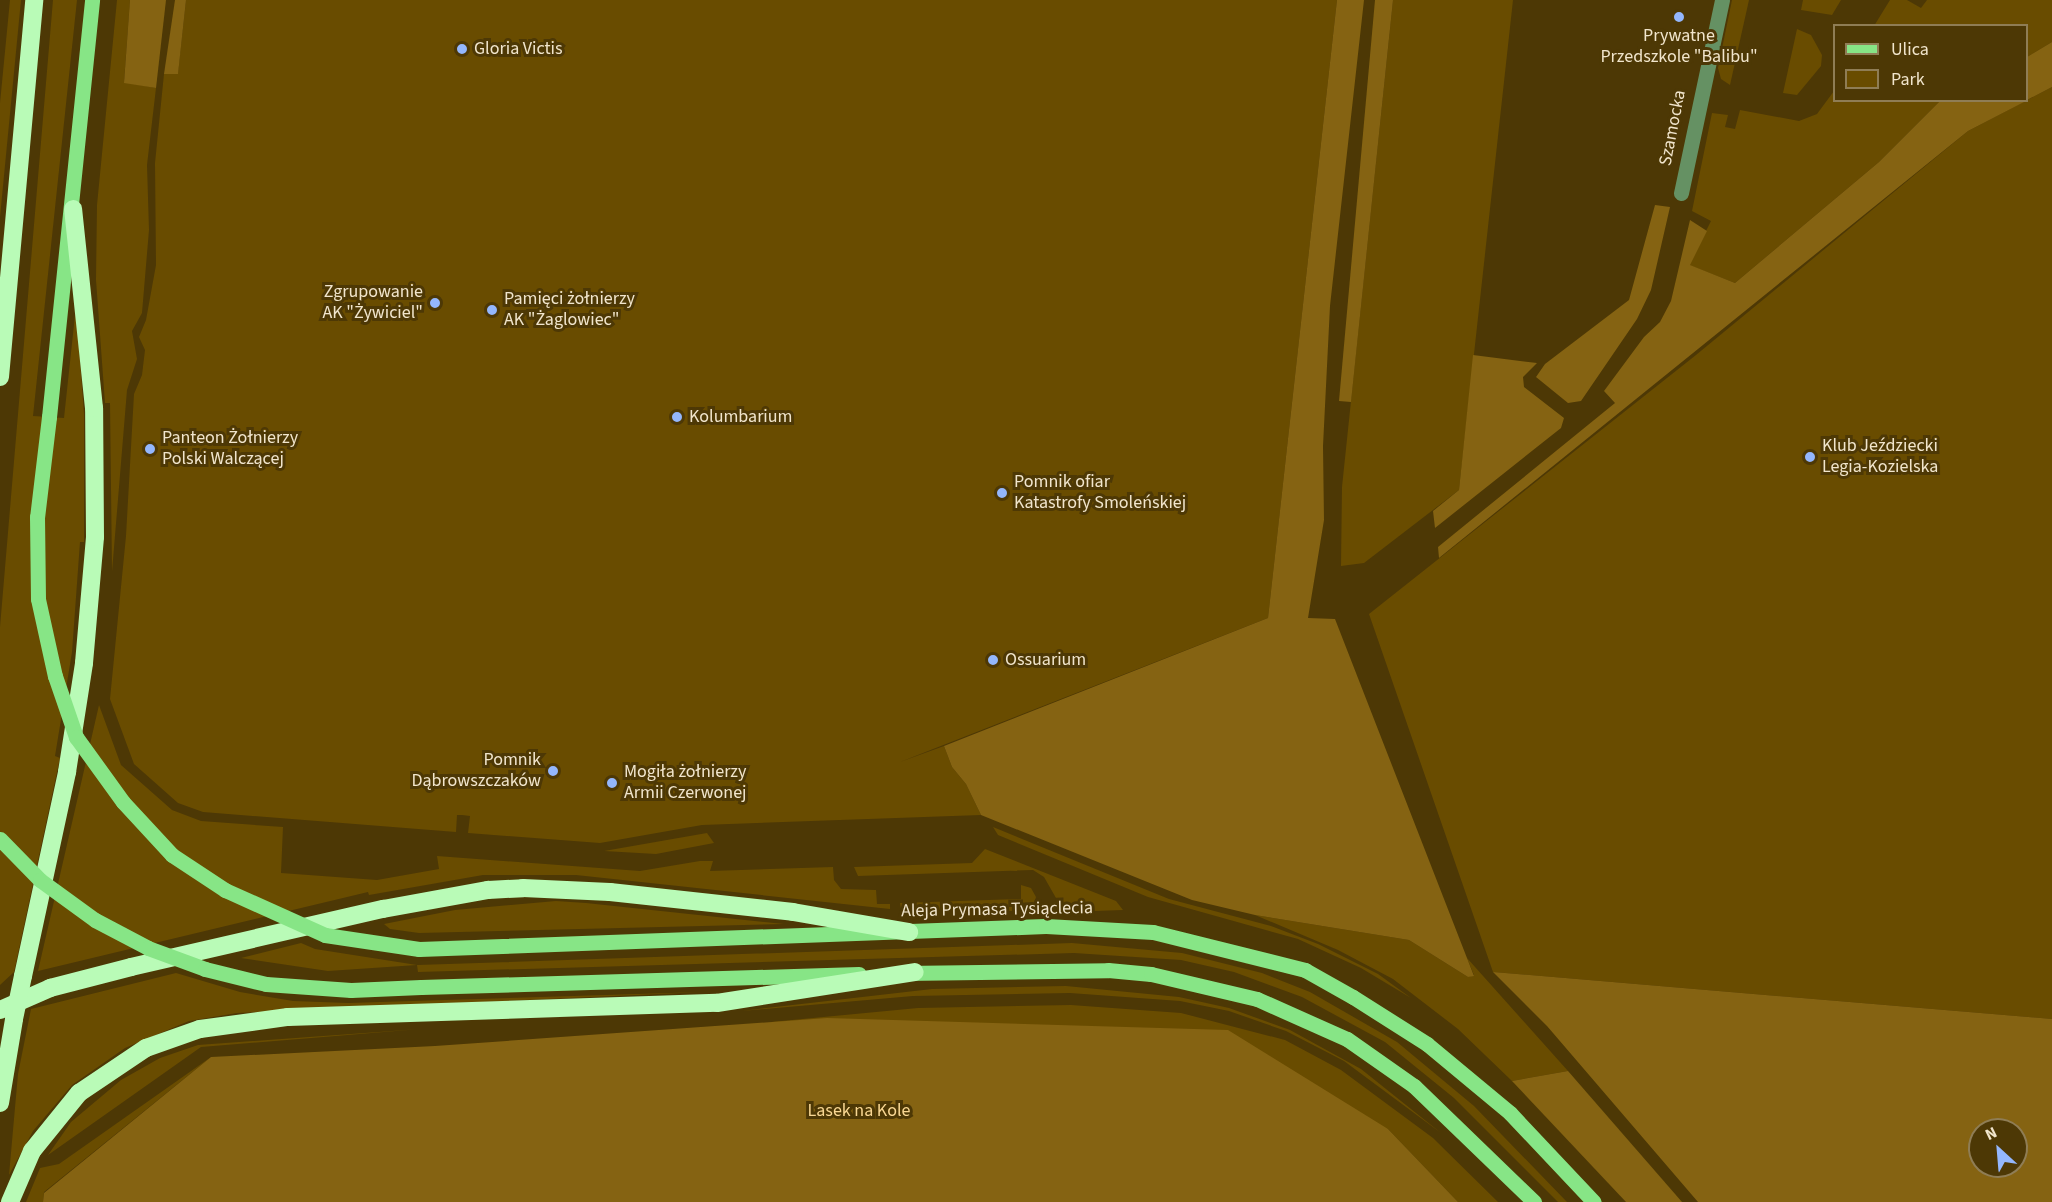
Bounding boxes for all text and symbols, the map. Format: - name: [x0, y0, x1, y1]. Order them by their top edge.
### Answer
- marker: Prywatne Przedszkole "Balibu": [1672, 10, 1686, 24]
- legend: [1833, 24, 2028, 102]
- place label: Prywatne Przedszkole "Balibu": [1600, 26, 1758, 68]
- text: Ulica: [1891, 37, 1929, 62]
- place label: Gloria Victis: [474, 38, 563, 60]
- marker: Gloria Victis: [455, 42, 469, 56]
- text: Park: [1891, 67, 1925, 92]
- street label: Szamocka: [1655, 88, 1691, 168]
- place label: Zgrupowanie AK "Żywiciel": [323, 282, 423, 324]
- place label: Pamięci żołnierzy AK "Żaglowiec": [504, 289, 635, 332]
- marker: Zgrupowanie AK "Żywiciel": [428, 296, 442, 310]
- marker: Pamięci żołnierzy AK "Żaglowiec": [485, 303, 499, 317]
- place label: Kolumbarium: [689, 406, 793, 428]
- marker: Kolumbarium: [670, 410, 684, 424]
- place label: Panteon Żołnierzy Polski Walczącej: [162, 428, 298, 470]
- place label: Klub Jeździecki Legia-Kozielska: [1822, 436, 1938, 478]
- marker: Panteon Żołnierzy Polski Walczącej: [143, 442, 157, 456]
- marker: Klub Jeździecki Legia-Kozielska: [1803, 450, 1817, 464]
- place label: Pomnik ofiar Katastrofy Smoleńskiej: [1014, 472, 1186, 514]
- marker: Pomnik ofiar Katastrofy Smoleńskiej: [995, 486, 1009, 500]
- place label: Ossuarium: [1005, 649, 1086, 671]
- marker: Ossuarium: [986, 653, 1000, 667]
- place label: Pomnik Dąbrowszczaków: [411, 750, 541, 792]
- place label: Mogiła żołnierzy Armii Czerwonej: [624, 762, 747, 804]
- marker: Pomnik Dąbrowszczaków: [546, 764, 560, 778]
- marker: Mogiła żołnierzy Armii Czerwonej: [605, 776, 619, 790]
- street label: Aleja Prymasa Tysiąclecia: [901, 898, 1093, 922]
- park label: Lasek na Kole: [808, 1100, 910, 1122]
- north arrow: [1968, 1118, 2028, 1178]
- text: N: [1981, 1121, 2001, 1146]

